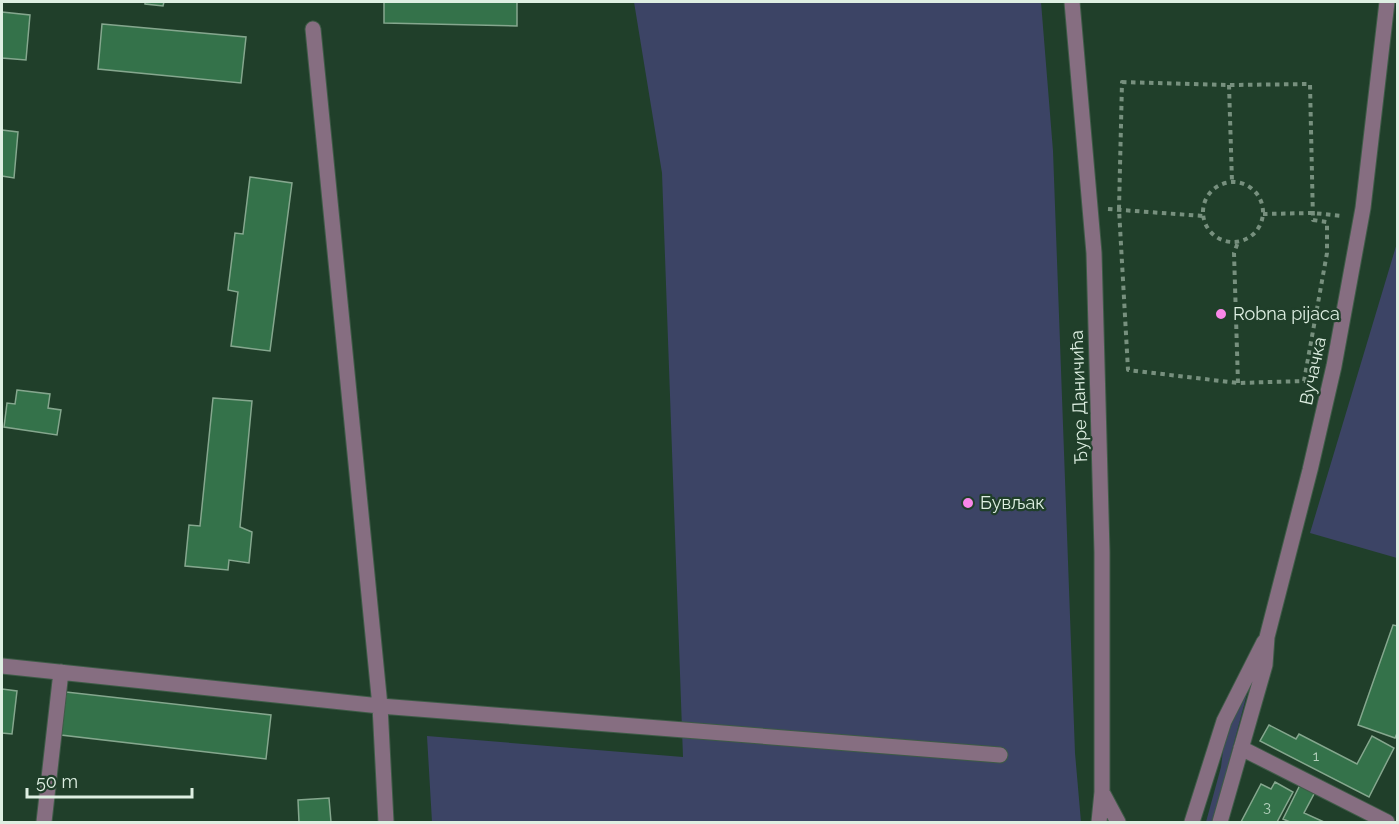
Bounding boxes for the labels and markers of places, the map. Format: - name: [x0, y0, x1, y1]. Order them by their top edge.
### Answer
- place label: Robna pijaca: [1233, 303, 1340, 324]
- marker: Robna pijaca: [1214, 307, 1228, 321]
- place label: Бувљак: [980, 492, 1045, 513]
- marker: Бувљак: [961, 496, 975, 510]

